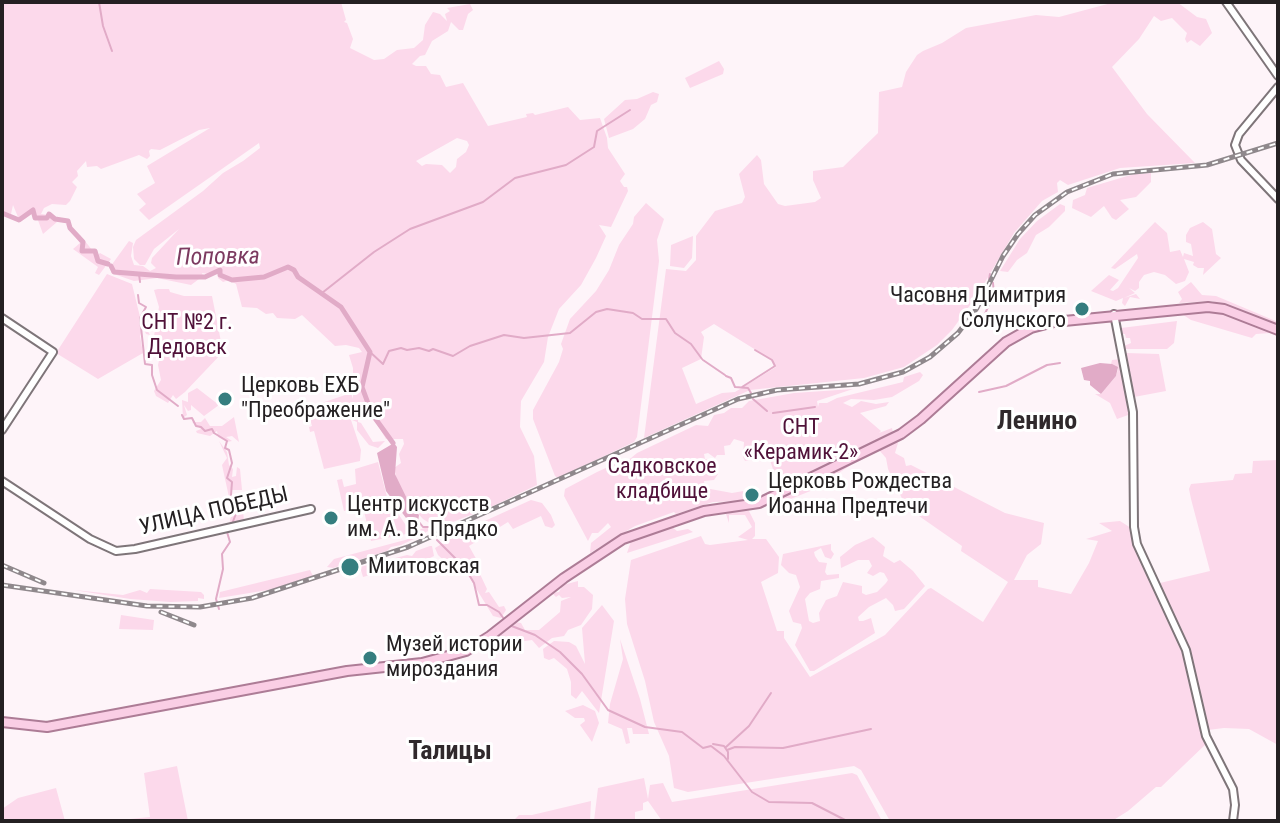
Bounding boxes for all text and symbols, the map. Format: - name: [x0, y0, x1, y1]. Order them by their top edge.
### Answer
- water label: Поповка: [176, 243, 260, 273]
- place label: Часовня Димитрия Солунского: [890, 283, 1066, 334]
- marker: Часовня Димитрия Солунского: [1073, 300, 1091, 318]
- park label: СНТ №2 г. Дедовск: [141, 310, 233, 362]
- place label: Церковь ЕХБ "Преображение": [241, 373, 390, 424]
- marker: Церковь ЕХБ "Преображение": [216, 390, 234, 408]
- district label: Ленино: [997, 406, 1077, 438]
- park label: СНТ «Керамик-2»: [744, 415, 858, 466]
- park label: Садковское кладбище: [607, 454, 717, 506]
- place label: Церковь Рождества Иоанна Предтечи: [768, 469, 952, 520]
- street label: УЛИЦА ПОБЕДЫ: [137, 482, 291, 542]
- marker: Церковь Рождества Иоанна Предтечи: [743, 486, 761, 504]
- place label: Центр искусств им. А. В. Прядко: [347, 492, 498, 544]
- marker: Центр искусств им. А. В. Прядко: [322, 509, 340, 527]
- place label: Миитовская: [368, 554, 480, 580]
- marker: Миитовская: [339, 556, 361, 578]
- place label: Музей истории мироздания: [386, 632, 523, 684]
- marker: Музей истории мироздания: [361, 649, 379, 667]
- district label: Талицы: [408, 736, 492, 768]

